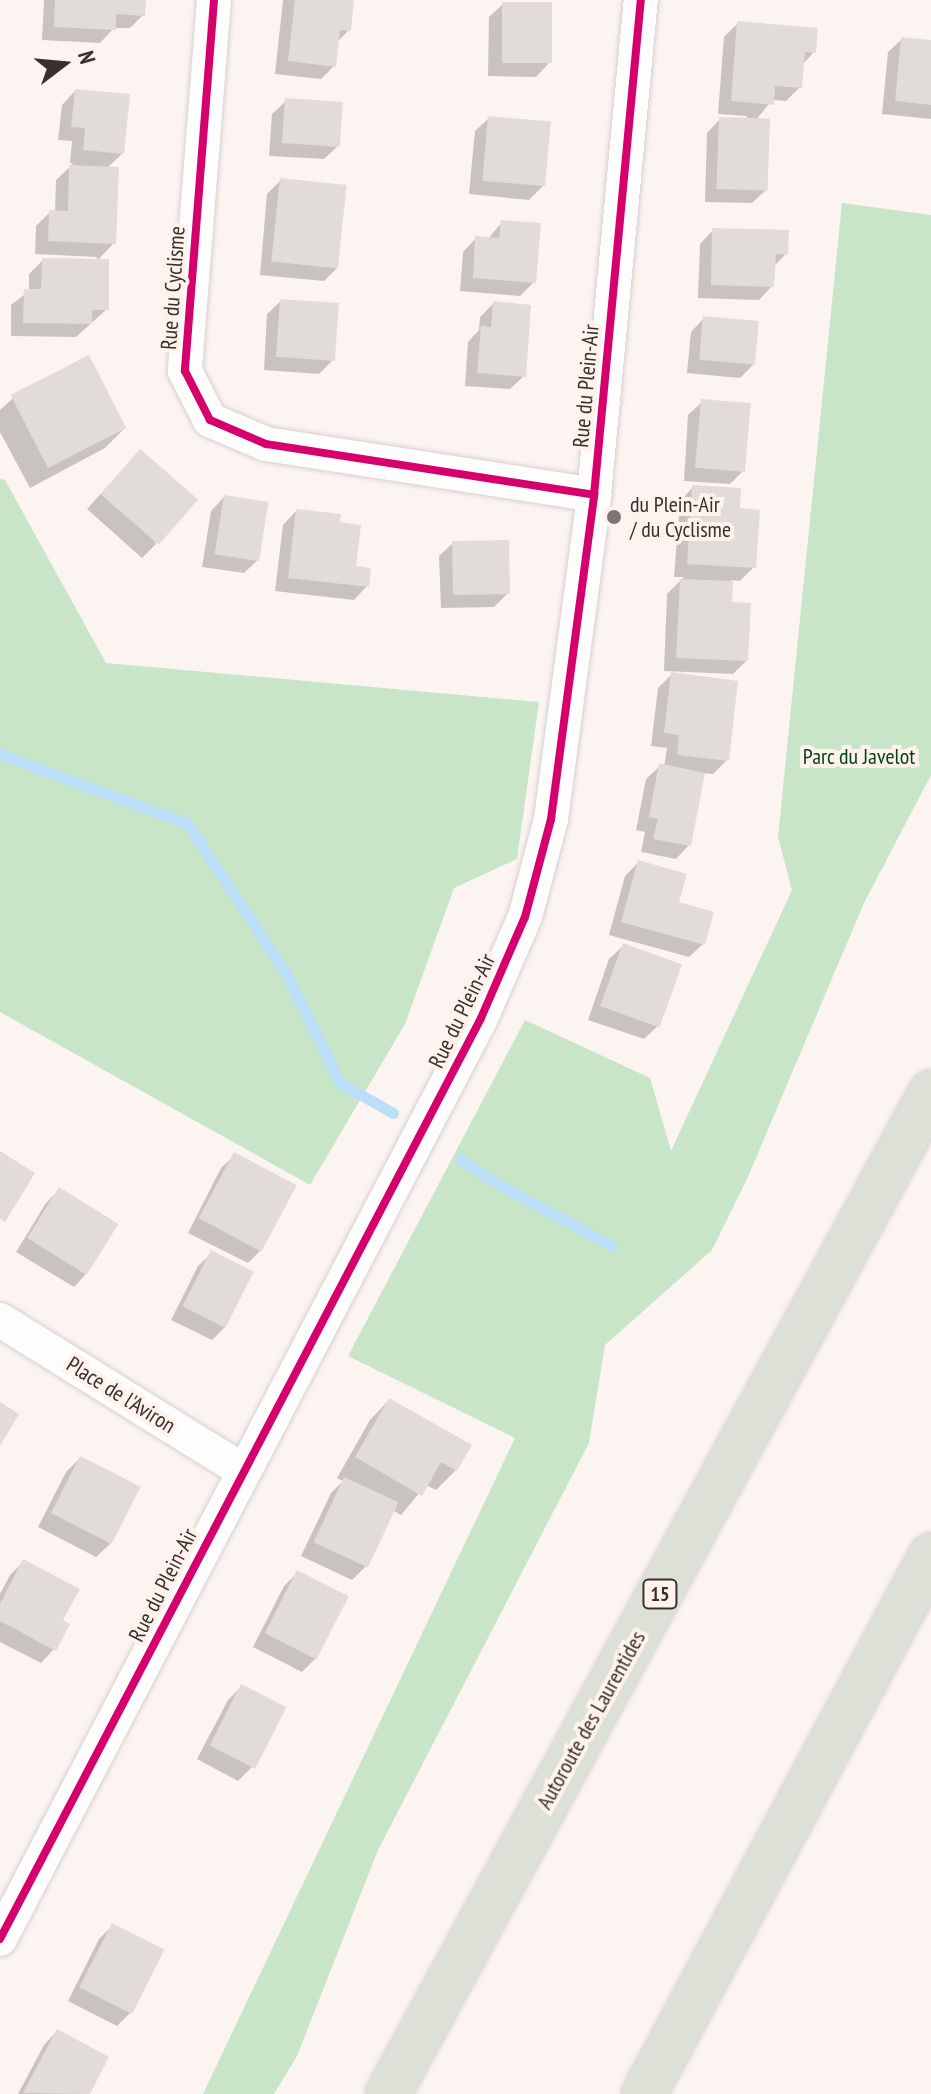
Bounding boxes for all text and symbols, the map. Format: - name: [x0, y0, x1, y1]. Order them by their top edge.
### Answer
- north arrow: [24, 24, 104, 104]
- text: N: [72, 48, 102, 67]
- street label: Rue du Cyclisme: [156, 225, 190, 351]
- street label: Rue du Plein-Air: [567, 323, 605, 449]
- place label: du Plein-Air / du Cyclisme: [630, 491, 731, 542]
- marker: du Plein-Air / du Cyclisme: [605, 508, 623, 526]
- park label: Parc du Javelot: [803, 744, 915, 770]
- street label: Rue du Plein-Air: [423, 950, 501, 1072]
- street label: Place de l'Aviron: [62, 1351, 180, 1439]
- street label: Rue du Plein-Air: [123, 1524, 203, 1646]
- road number: 15: [642, 1578, 678, 1610]
- street label: Autoroute des Laurentides: [531, 1626, 651, 1814]

